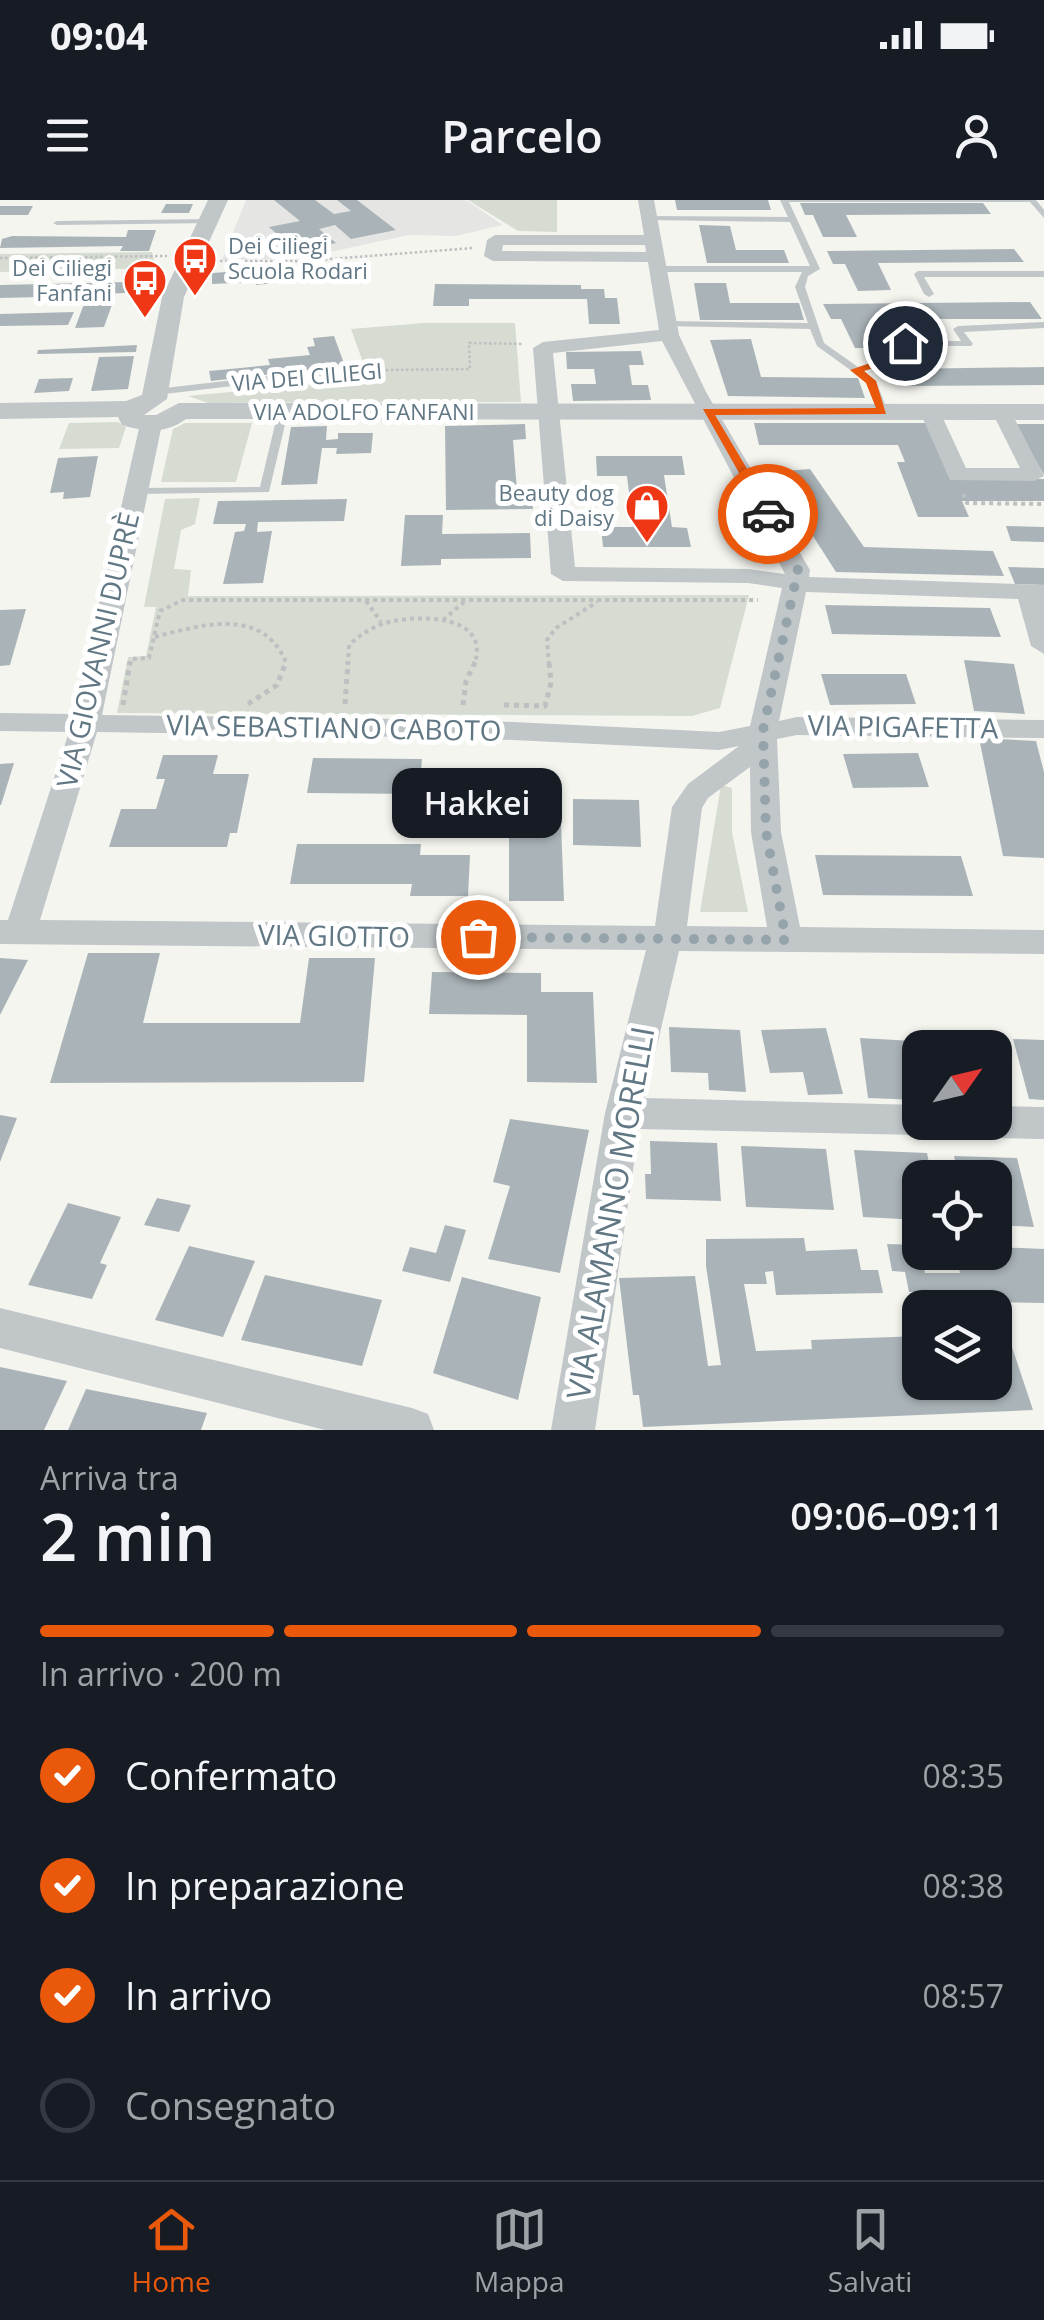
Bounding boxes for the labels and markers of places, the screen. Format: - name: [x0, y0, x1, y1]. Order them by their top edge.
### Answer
- place label: Dei Ciliegi Scuola Rodari: [228, 230, 368, 285]
- bus stop icon: Dei Ciliegi Scuola Rodari: [172, 236, 218, 297]
- place label: Dei Ciliegi Fanfani: [12, 252, 112, 307]
- bus stop icon: Dei Ciliegi Fanfani: [122, 258, 168, 319]
- pin: [863, 301, 948, 386]
- place label: Beauty dog di Daisy: [499, 477, 615, 532]
- shop icon: Beauty dog di Daisy: [624, 483, 670, 544]
- callout: Hakkei: [393, 767, 563, 837]
- pin: [436, 895, 521, 980]

